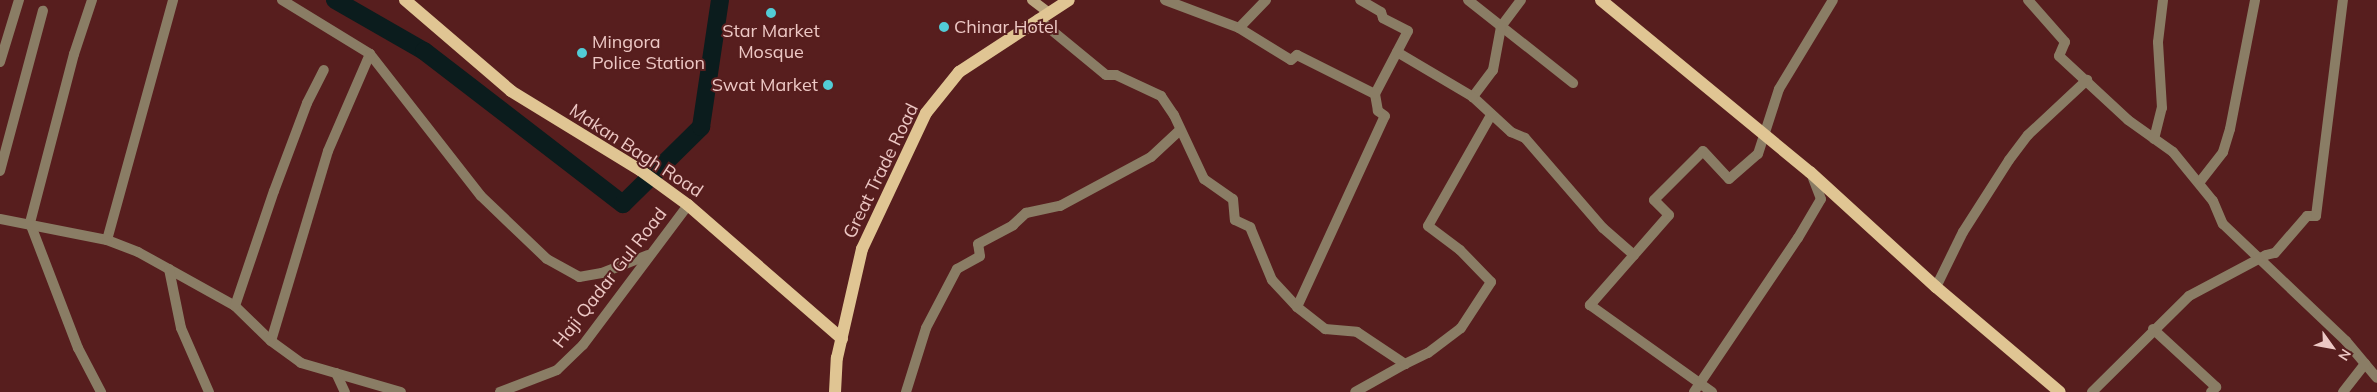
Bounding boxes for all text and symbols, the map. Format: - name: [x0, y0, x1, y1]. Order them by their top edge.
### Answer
- marker: Star Market Mosque: [765, 7, 777, 19]
- place label: Chinar Hotel: [954, 16, 1058, 38]
- place label: Star Market Mosque: [722, 21, 820, 64]
- marker: Chinar Hotel: [938, 21, 950, 33]
- place label: Mingora Police Station: [592, 32, 705, 74]
- marker: Mingora Police Station: [576, 47, 588, 59]
- place label: Swat Market: [712, 74, 818, 96]
- marker: Swat Market: [822, 79, 834, 91]
- street label: Makan Bagh Road: [565, 100, 707, 202]
- street label: Great Trade Road: [839, 100, 923, 242]
- street label: Haji Qadar Gul Road: [549, 204, 671, 352]
- north arrow: [2307, 322, 2357, 372]
- text: N: [2334, 346, 2355, 364]

